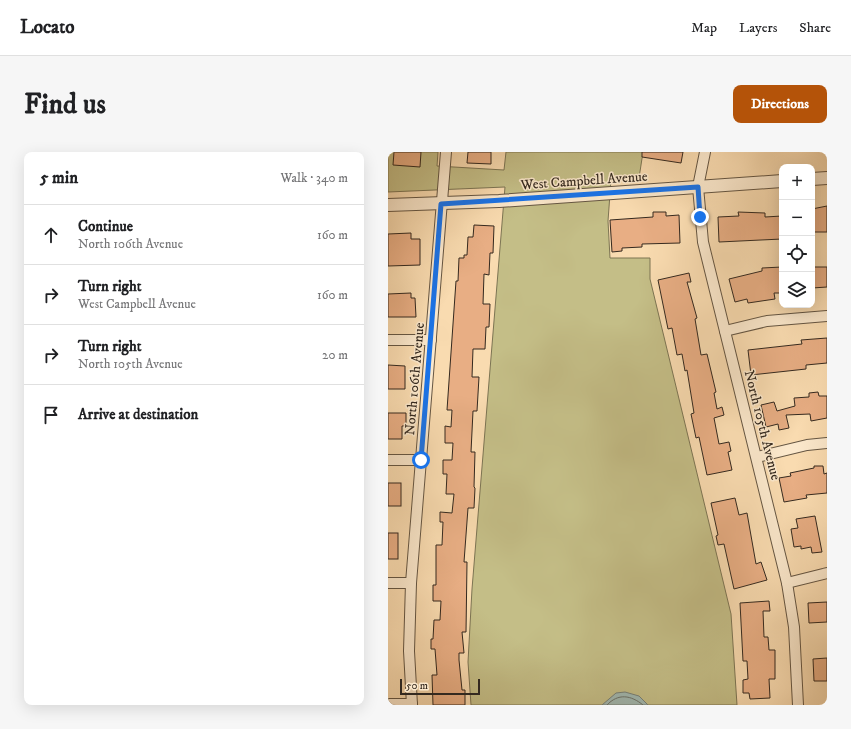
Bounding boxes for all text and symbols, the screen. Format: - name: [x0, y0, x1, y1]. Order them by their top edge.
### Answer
- text: Locato: [20, 16, 75, 39]
- text: Map: [691, 19, 717, 37]
- text: Layers: [739, 19, 777, 37]
- text: Share: [799, 19, 831, 37]
- button: Directions: [733, 85, 827, 123]
- text: Find us: [24, 87, 106, 122]
- map controls: [779, 164, 815, 308]
- button: +: [779, 164, 815, 200]
- text: 5 min: [40, 167, 78, 189]
- street label: West Campbell Avenue: [519, 168, 648, 194]
- text: Walk · 340 m: [280, 170, 348, 186]
- button: −: [779, 200, 815, 236]
- route end: [691, 208, 709, 226]
- text: Continue: [78, 217, 133, 236]
- icon: ahead: [40, 224, 62, 246]
- text: 160 m: [317, 227, 348, 243]
- text: North 106th Avenue: [78, 236, 183, 252]
- button: locate: [779, 236, 815, 272]
- button: layers: [779, 272, 815, 308]
- text: Turn right: [78, 277, 141, 296]
- icon: right: [40, 284, 62, 306]
- text: 160 m: [317, 287, 348, 303]
- text: West Campbell Avenue: [78, 296, 196, 312]
- street label: North 106th Avenue: [401, 322, 429, 436]
- text: Turn right: [78, 337, 141, 356]
- icon: right: [40, 344, 62, 366]
- text: 20 m: [322, 347, 348, 363]
- text: North 105th Avenue: [78, 356, 183, 372]
- street label: North 105th Avenue: [740, 368, 784, 482]
- icon: arrive: [40, 404, 62, 426]
- text: Arrive at destination: [78, 405, 198, 424]
- route start: [412, 451, 430, 469]
- scale bar: [400, 677, 480, 696]
- text: 50 m: [406, 679, 428, 693]

